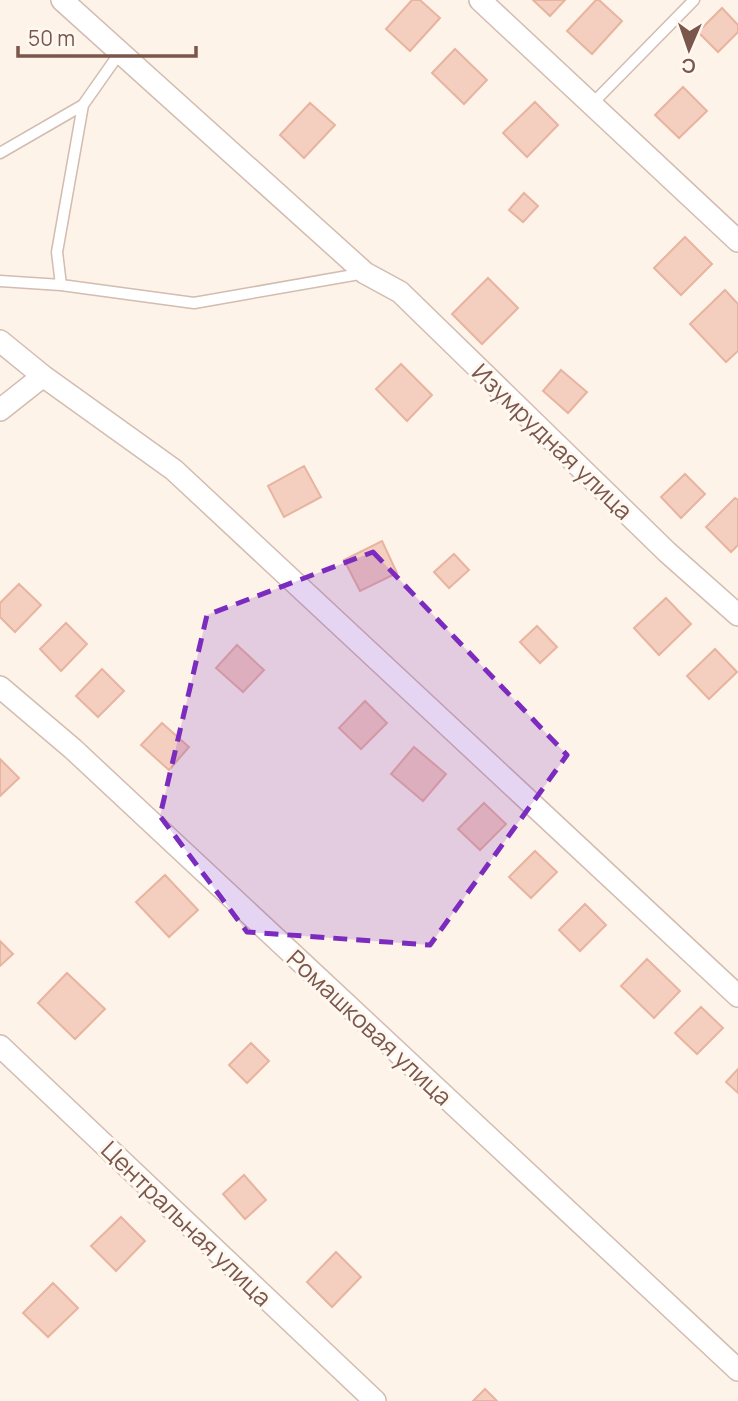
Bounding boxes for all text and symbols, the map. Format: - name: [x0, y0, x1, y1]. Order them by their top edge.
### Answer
- scale bar: [18, 14, 196, 58]
- north arrow: [654, 14, 724, 84]
- text: 50 m: [28, 24, 75, 52]
- text: С: [681, 53, 696, 79]
- street label: Изумрудная улица: [465, 356, 641, 526]
- street label: Ромашковая улица: [280, 942, 460, 1112]
- street label: Центральная улица: [95, 1133, 279, 1313]

